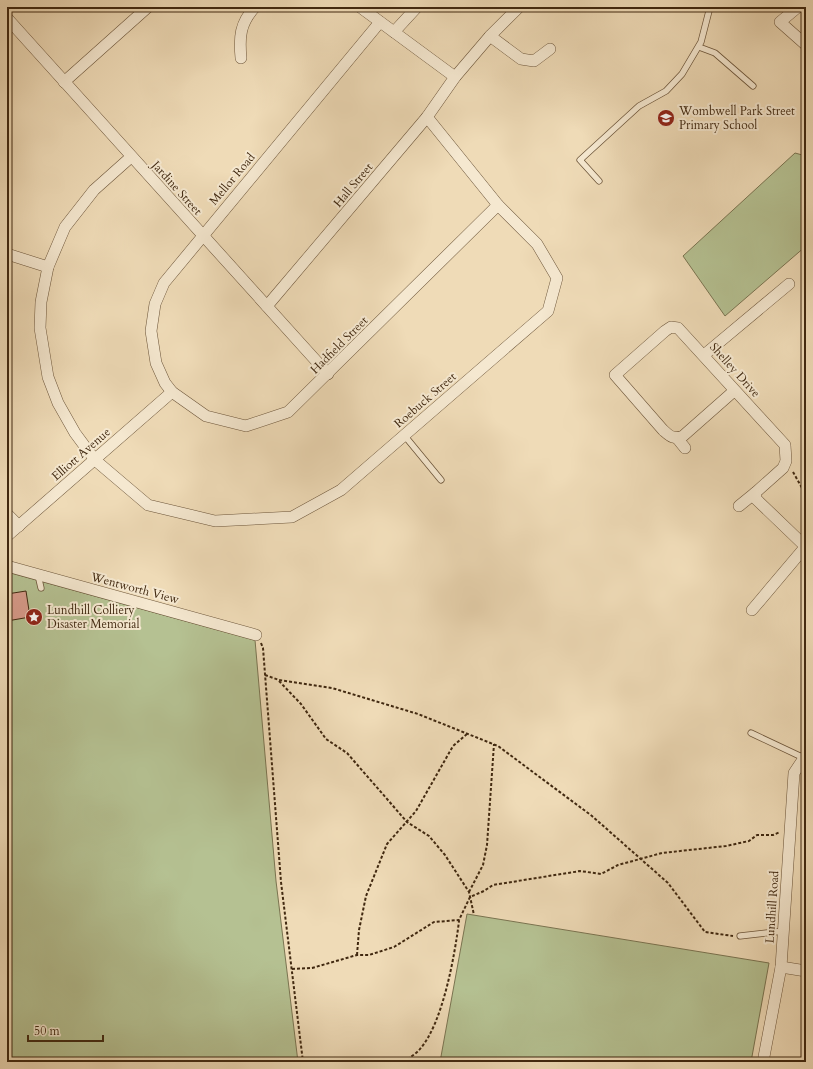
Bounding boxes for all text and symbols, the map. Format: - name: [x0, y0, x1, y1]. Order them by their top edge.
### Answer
- place label: Wombwell Park Street Primary School: [678, 103, 795, 133]
- school or university icon: Wombwell Park Street Primary School: [656, 108, 676, 128]
- street label: Mellor Road: [206, 149, 259, 208]
- street label: Jardine Street: [147, 156, 206, 219]
- street label: Hall Street: [330, 159, 376, 211]
- street label: Hadfield Street: [307, 313, 371, 377]
- street label: Shelley Drive: [706, 339, 764, 401]
- street label: Roebuck Street: [391, 368, 460, 431]
- street label: Elliott Avenue: [48, 424, 114, 484]
- street label: Wentworth View: [88, 568, 181, 608]
- place label: Lundhill Colliery Disaster Memorial: [47, 602, 140, 632]
- place icon: Lundhill Colliery Disaster Memorial: [24, 607, 44, 627]
- street label: Lundhill Road: [761, 870, 783, 944]
- scale bar: [28, 1017, 103, 1043]
- text: 50 m: [34, 1023, 61, 1039]

